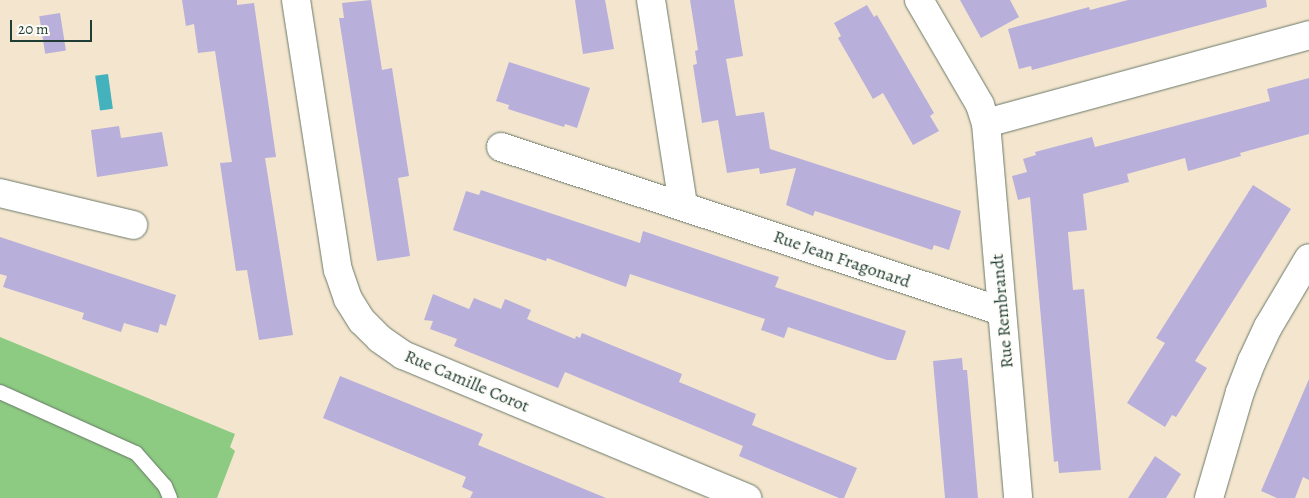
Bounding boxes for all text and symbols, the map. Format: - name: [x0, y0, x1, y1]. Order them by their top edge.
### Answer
- scale bar: [12, 10, 95, 42]
- text: 20 m: [18, 19, 49, 39]
- street label: Rue Jean Fragonard: [771, 225, 913, 293]
- street label: Rue Rembrandt: [986, 253, 1018, 369]
- street label: Rue Camille Corot: [401, 345, 533, 417]

